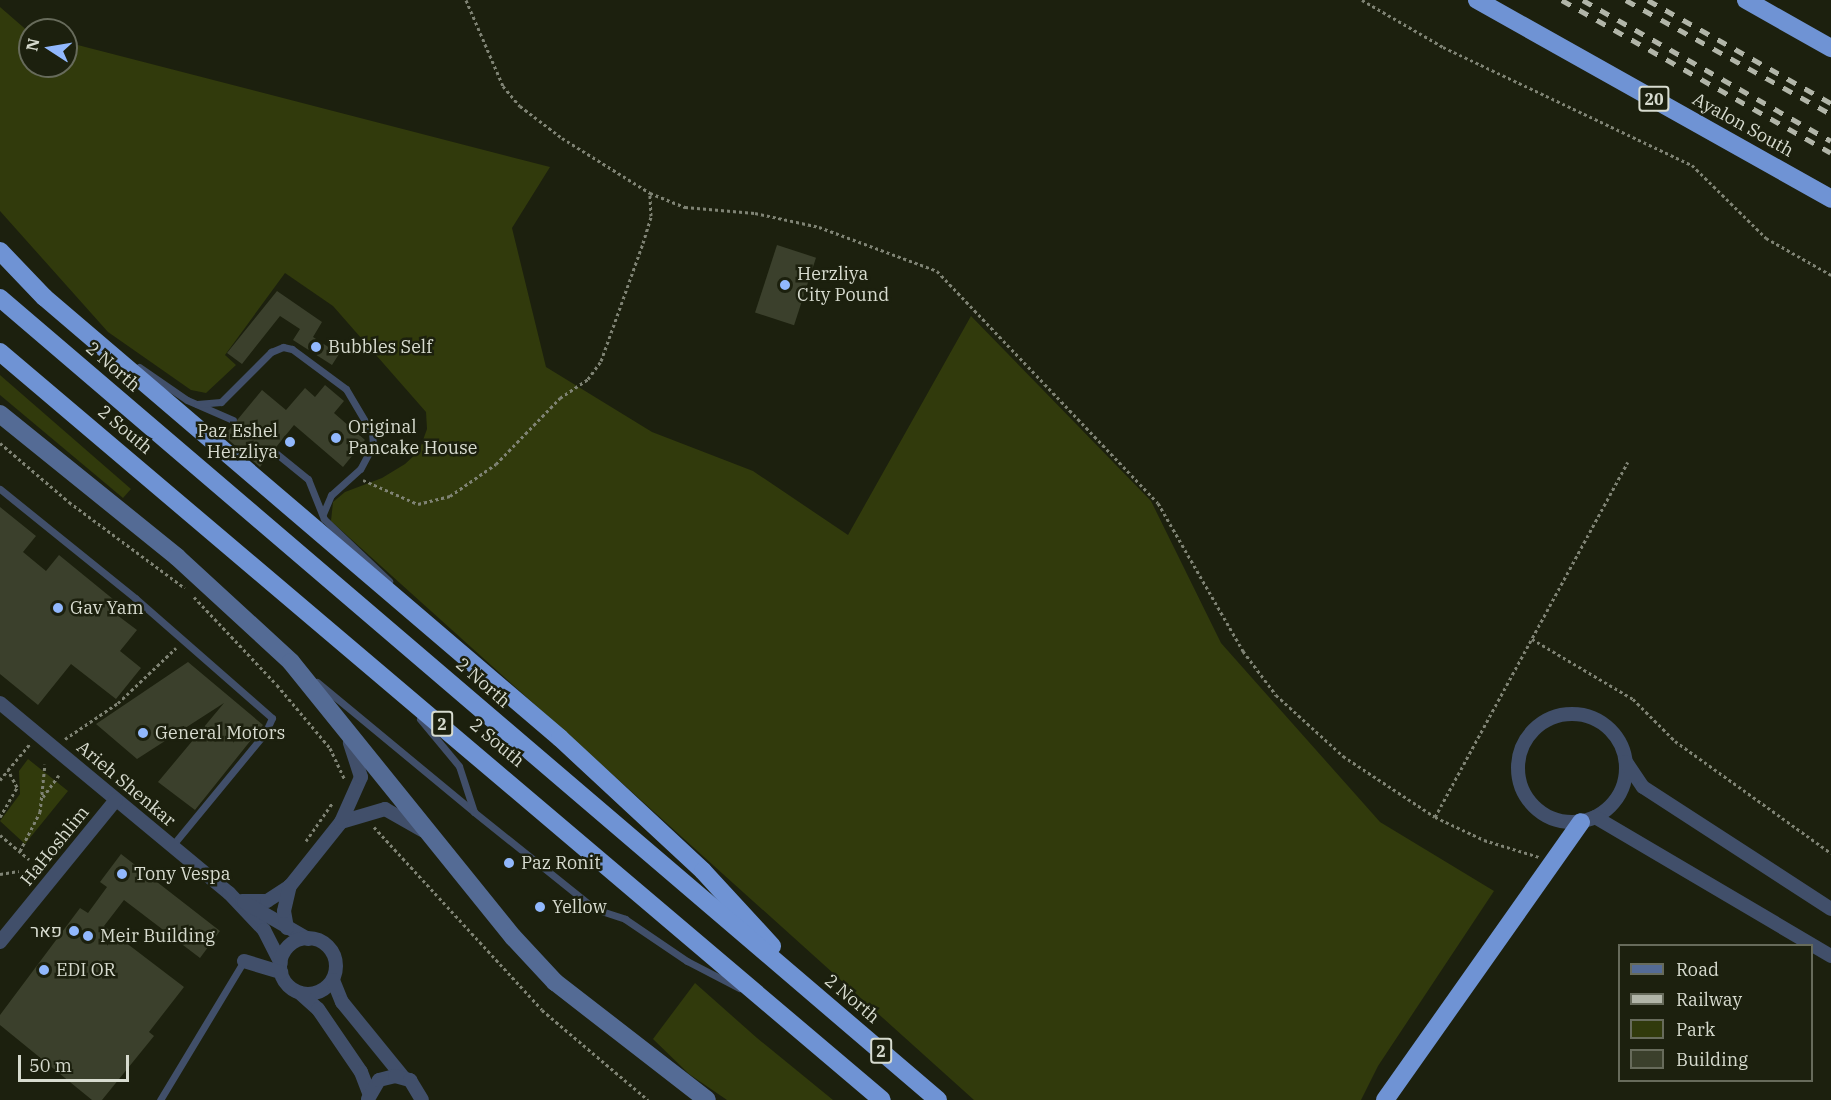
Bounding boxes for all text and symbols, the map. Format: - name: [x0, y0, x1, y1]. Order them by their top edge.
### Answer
- north arrow: [18, 18, 78, 78]
- text: N: [21, 36, 43, 53]
- road number: 20: [1638, 86, 1670, 112]
- street label: Ayalon South: [1689, 88, 1797, 162]
- place label: Herzliya City Pound: [797, 264, 889, 306]
- marker: Herzliya City Pound: [778, 278, 792, 292]
- place label: Bubbles Self: [328, 336, 432, 358]
- street label: 2 North: [81, 338, 145, 396]
- marker: Bubbles Self: [309, 340, 323, 354]
- street label: 2 South: [93, 401, 157, 459]
- place label: Original Pancake House: [348, 417, 477, 460]
- place label: Paz Eshel Herzliya: [197, 421, 278, 464]
- marker: Original Pancake House: [329, 431, 343, 445]
- marker: Paz Eshel Herzliya: [283, 435, 297, 449]
- place label: Gav Yam: [70, 597, 144, 619]
- marker: Gav Yam: [51, 601, 65, 615]
- street label: 2 North: [451, 654, 515, 712]
- road number: 2: [430, 711, 454, 737]
- street label: 2 South: [465, 714, 529, 772]
- place label: General Motors: [155, 722, 285, 744]
- marker: General Motors: [136, 726, 150, 740]
- street label: Arieh Shenkar: [72, 736, 180, 832]
- street label: HaHoshlim: [16, 802, 94, 890]
- place label: Paz Ronit: [521, 852, 601, 874]
- marker: Paz Ronit: [502, 856, 516, 870]
- place label: Tony Vespa: [134, 863, 231, 885]
- marker: Tony Vespa: [115, 867, 129, 881]
- place label: Yellow: [552, 896, 607, 918]
- marker: Yellow: [533, 900, 547, 914]
- place label: פאר: [30, 920, 62, 942]
- marker: פאר: [67, 924, 81, 938]
- place label: Meir Building: [100, 925, 215, 947]
- marker: Meir Building: [81, 929, 95, 943]
- legend: [1618, 944, 1813, 1082]
- text: Road: [1676, 958, 1719, 981]
- place label: EDI OR: [56, 959, 116, 981]
- marker: EDI OR: [37, 963, 51, 977]
- street label: 2 North: [820, 970, 884, 1028]
- text: Railway: [1676, 988, 1742, 1011]
- text: Park: [1676, 1018, 1715, 1041]
- road number: 2: [869, 1038, 893, 1064]
- scale bar: [21, 1043, 132, 1081]
- text: Building: [1676, 1048, 1748, 1071]
- text: 50 m: [29, 1054, 72, 1077]

